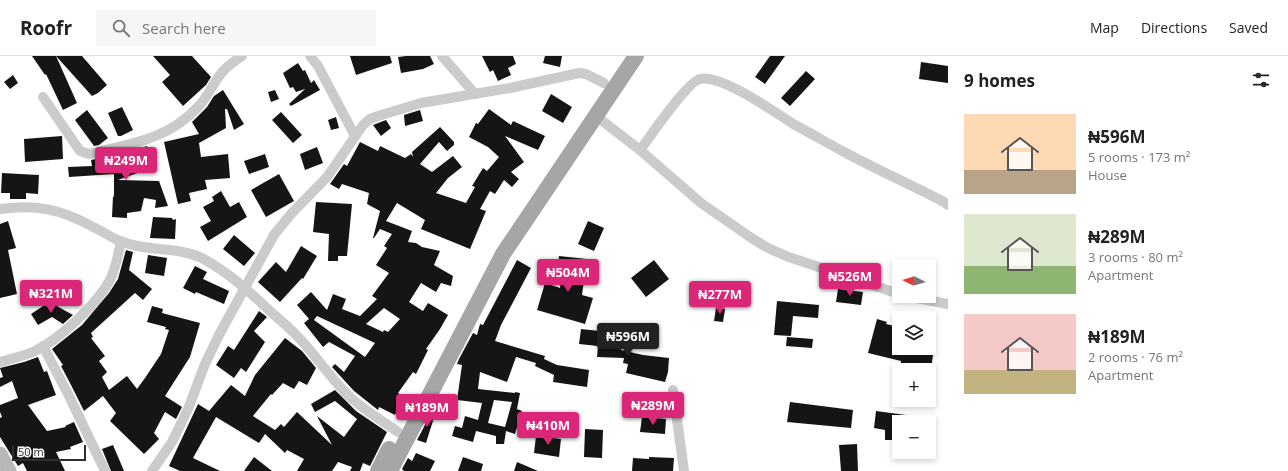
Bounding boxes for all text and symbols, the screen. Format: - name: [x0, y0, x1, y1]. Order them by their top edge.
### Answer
- search box: [96, 10, 376, 46]
- text: Roofr: [20, 15, 72, 41]
- icon: search: [110, 17, 132, 39]
- text: Search here: [142, 18, 226, 38]
- text: Map: [1090, 18, 1119, 37]
- text: Directions: [1141, 18, 1207, 37]
- text: Saved: [1229, 18, 1268, 37]
- text: 9 homes: [964, 69, 1035, 92]
- icon: filters: [1250, 69, 1272, 91]
- text: ₦596M: [1088, 125, 1145, 148]
- icon: home: [996, 130, 1044, 178]
- pin: ₦249M: [98, 147, 154, 181]
- text: 5 rooms · 173 m²: [1088, 148, 1190, 166]
- text: ₦249M: [104, 151, 148, 169]
- text: House: [1088, 166, 1127, 184]
- text: ₦289M: [1088, 225, 1145, 248]
- icon: home: [996, 230, 1044, 278]
- text: 3 rooms · 80 m²: [1088, 248, 1183, 266]
- pin: ₦504M: [540, 259, 596, 293]
- north arrow: [892, 259, 936, 303]
- map controls: [892, 259, 936, 459]
- text: ₦504M: [546, 263, 590, 281]
- pin: ₦526M: [822, 263, 878, 297]
- text: Apartment: [1088, 266, 1153, 284]
- text: ₦526M: [828, 267, 872, 285]
- pin: ₦321M: [23, 280, 79, 314]
- pin: ₦277M: [692, 281, 748, 315]
- text: ₦321M: [29, 284, 73, 302]
- text: ₦277M: [698, 285, 742, 303]
- button: layers: [892, 311, 936, 355]
- pin: ₦596M: [600, 323, 656, 357]
- text: ₦189M: [1088, 325, 1145, 348]
- text: ₦596M: [606, 327, 650, 345]
- icon: home: [996, 330, 1044, 378]
- text: 2 rooms · 76 m²: [1088, 348, 1183, 366]
- button: +: [892, 363, 936, 407]
- text: Apartment: [1088, 366, 1153, 384]
- pin: ₦289M: [625, 392, 681, 426]
- pin: ₦189M: [399, 394, 455, 428]
- text: ₦289M: [631, 396, 675, 414]
- text: ₦189M: [405, 398, 449, 416]
- pin: ₦410M: [520, 412, 576, 446]
- button: −: [892, 415, 936, 459]
- text: ₦410M: [526, 416, 570, 434]
- scale bar: [12, 443, 86, 462]
- text: 50 m: [18, 444, 44, 459]

